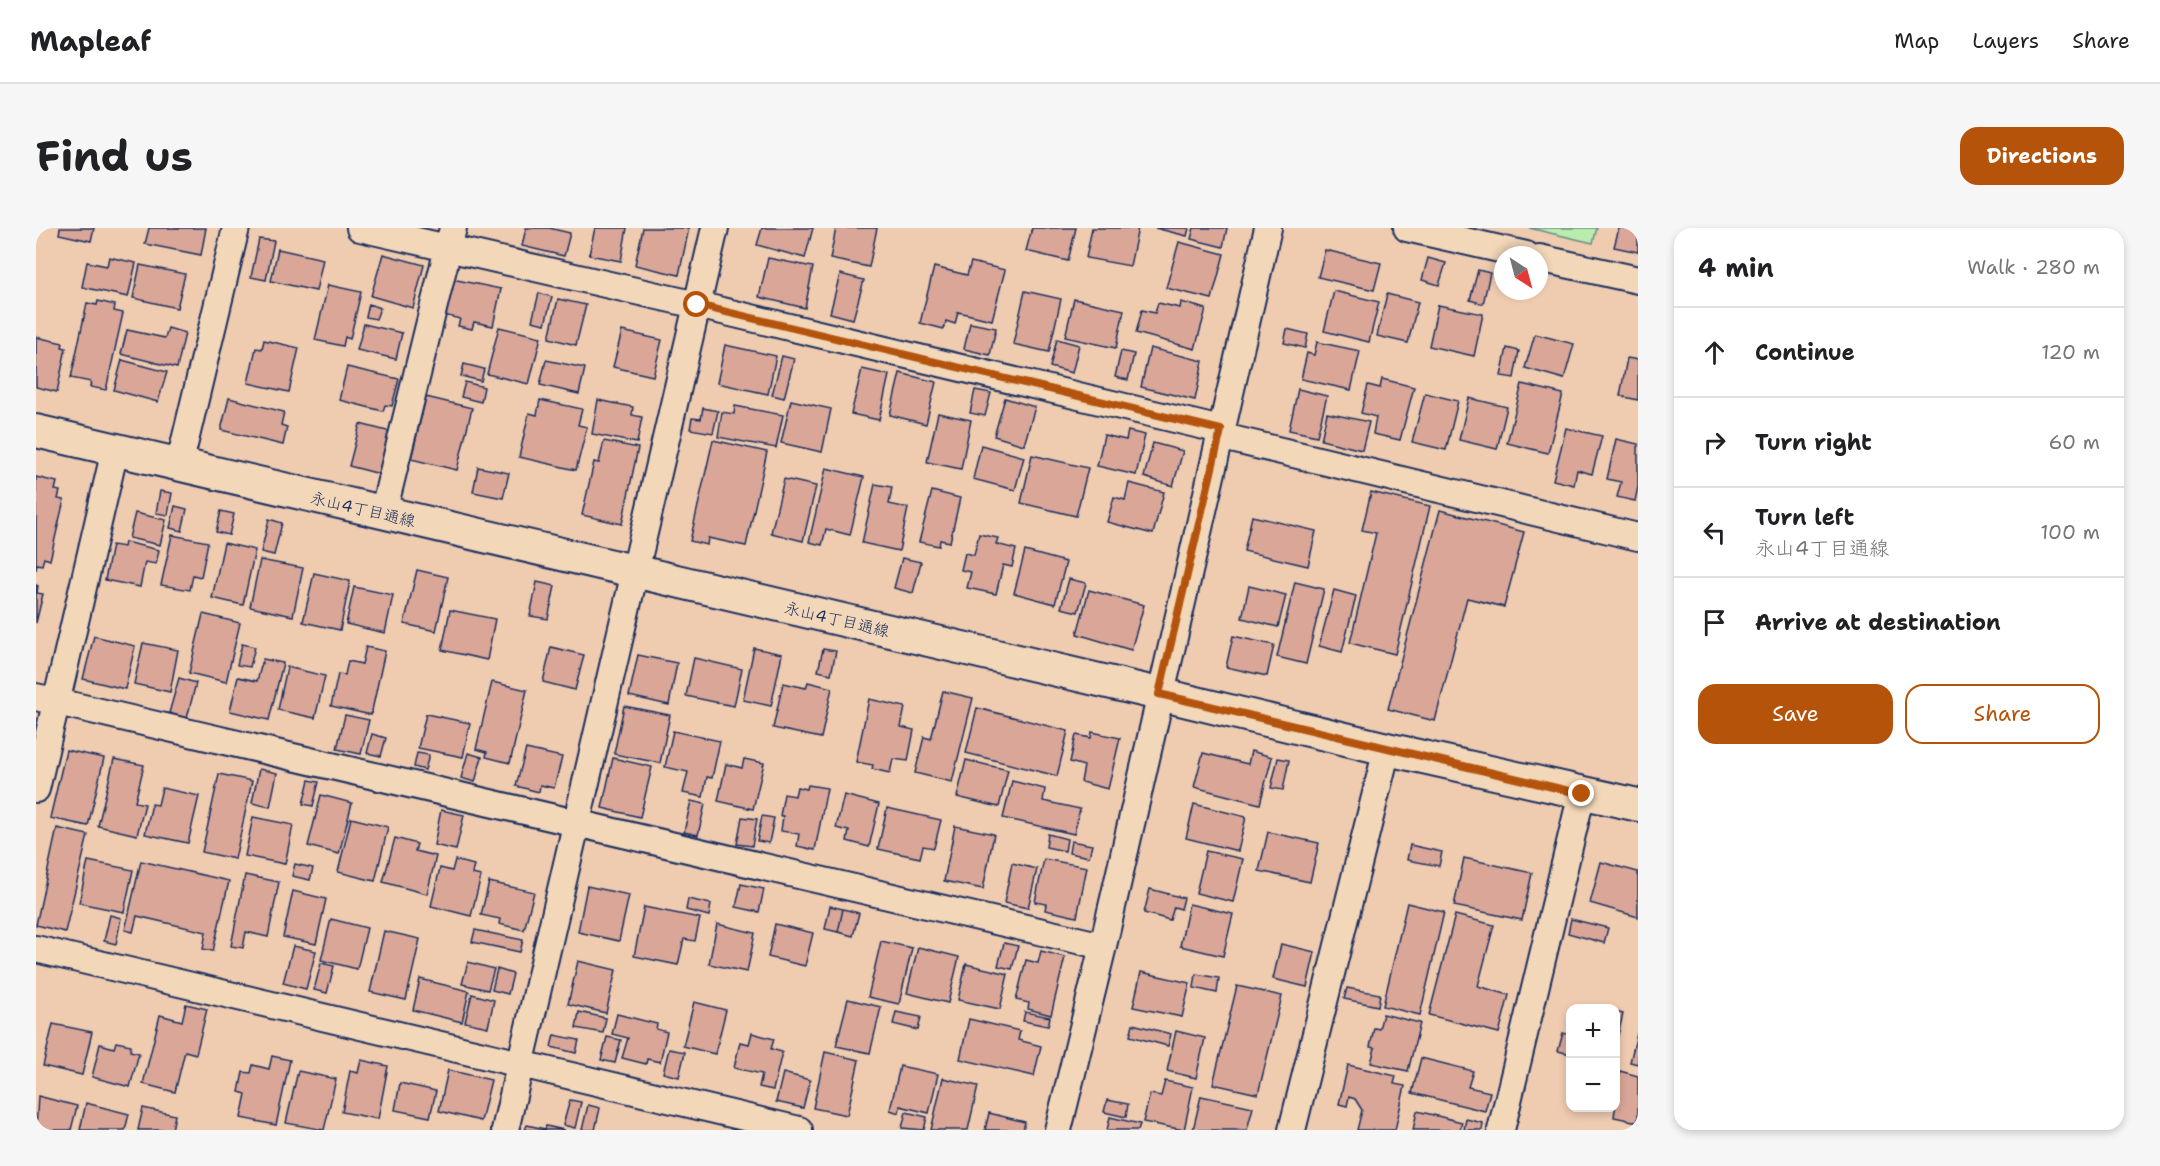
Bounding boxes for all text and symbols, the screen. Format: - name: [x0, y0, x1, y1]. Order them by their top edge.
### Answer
- text: Mapleaf: [30, 22, 151, 60]
- text: Map: [1894, 27, 1939, 55]
- text: Layers: [1972, 27, 2039, 55]
- text: Share: [2072, 27, 2130, 55]
- button: Directions: [1960, 127, 2124, 185]
- text: Find us: [36, 128, 193, 184]
- north arrow: [1494, 246, 1548, 300]
- text: 4 min: [1698, 250, 1774, 285]
- text: Walk · 280 m: [1967, 254, 2100, 280]
- route start: [683, 291, 709, 317]
- icon: ahead: [1698, 336, 1731, 369]
- text: Continue: [1755, 338, 1855, 367]
- text: 120 m: [2041, 339, 2100, 365]
- icon: right: [1698, 426, 1731, 459]
- text: Turn right: [1755, 428, 1872, 457]
- text: 60 m: [2048, 429, 2100, 455]
- street label: 永山4丁目通線: [308, 487, 417, 532]
- text: Turn left: [1755, 503, 1854, 532]
- icon: left: [1698, 516, 1731, 549]
- text: 100 m: [2040, 519, 2100, 545]
- text: 永山4丁目通線: [1755, 535, 1889, 561]
- street label: 永山4丁目通線: [782, 597, 891, 642]
- icon: arrive: [1698, 606, 1731, 639]
- text: Arrive at destination: [1755, 608, 2001, 637]
- button: Save: [1698, 684, 1893, 744]
- button: Share: [1905, 684, 2100, 744]
- route end: [1568, 780, 1594, 806]
- map controls: [1566, 1004, 1620, 1112]
- button: +: [1566, 1004, 1620, 1058]
- button: −: [1566, 1058, 1620, 1112]

